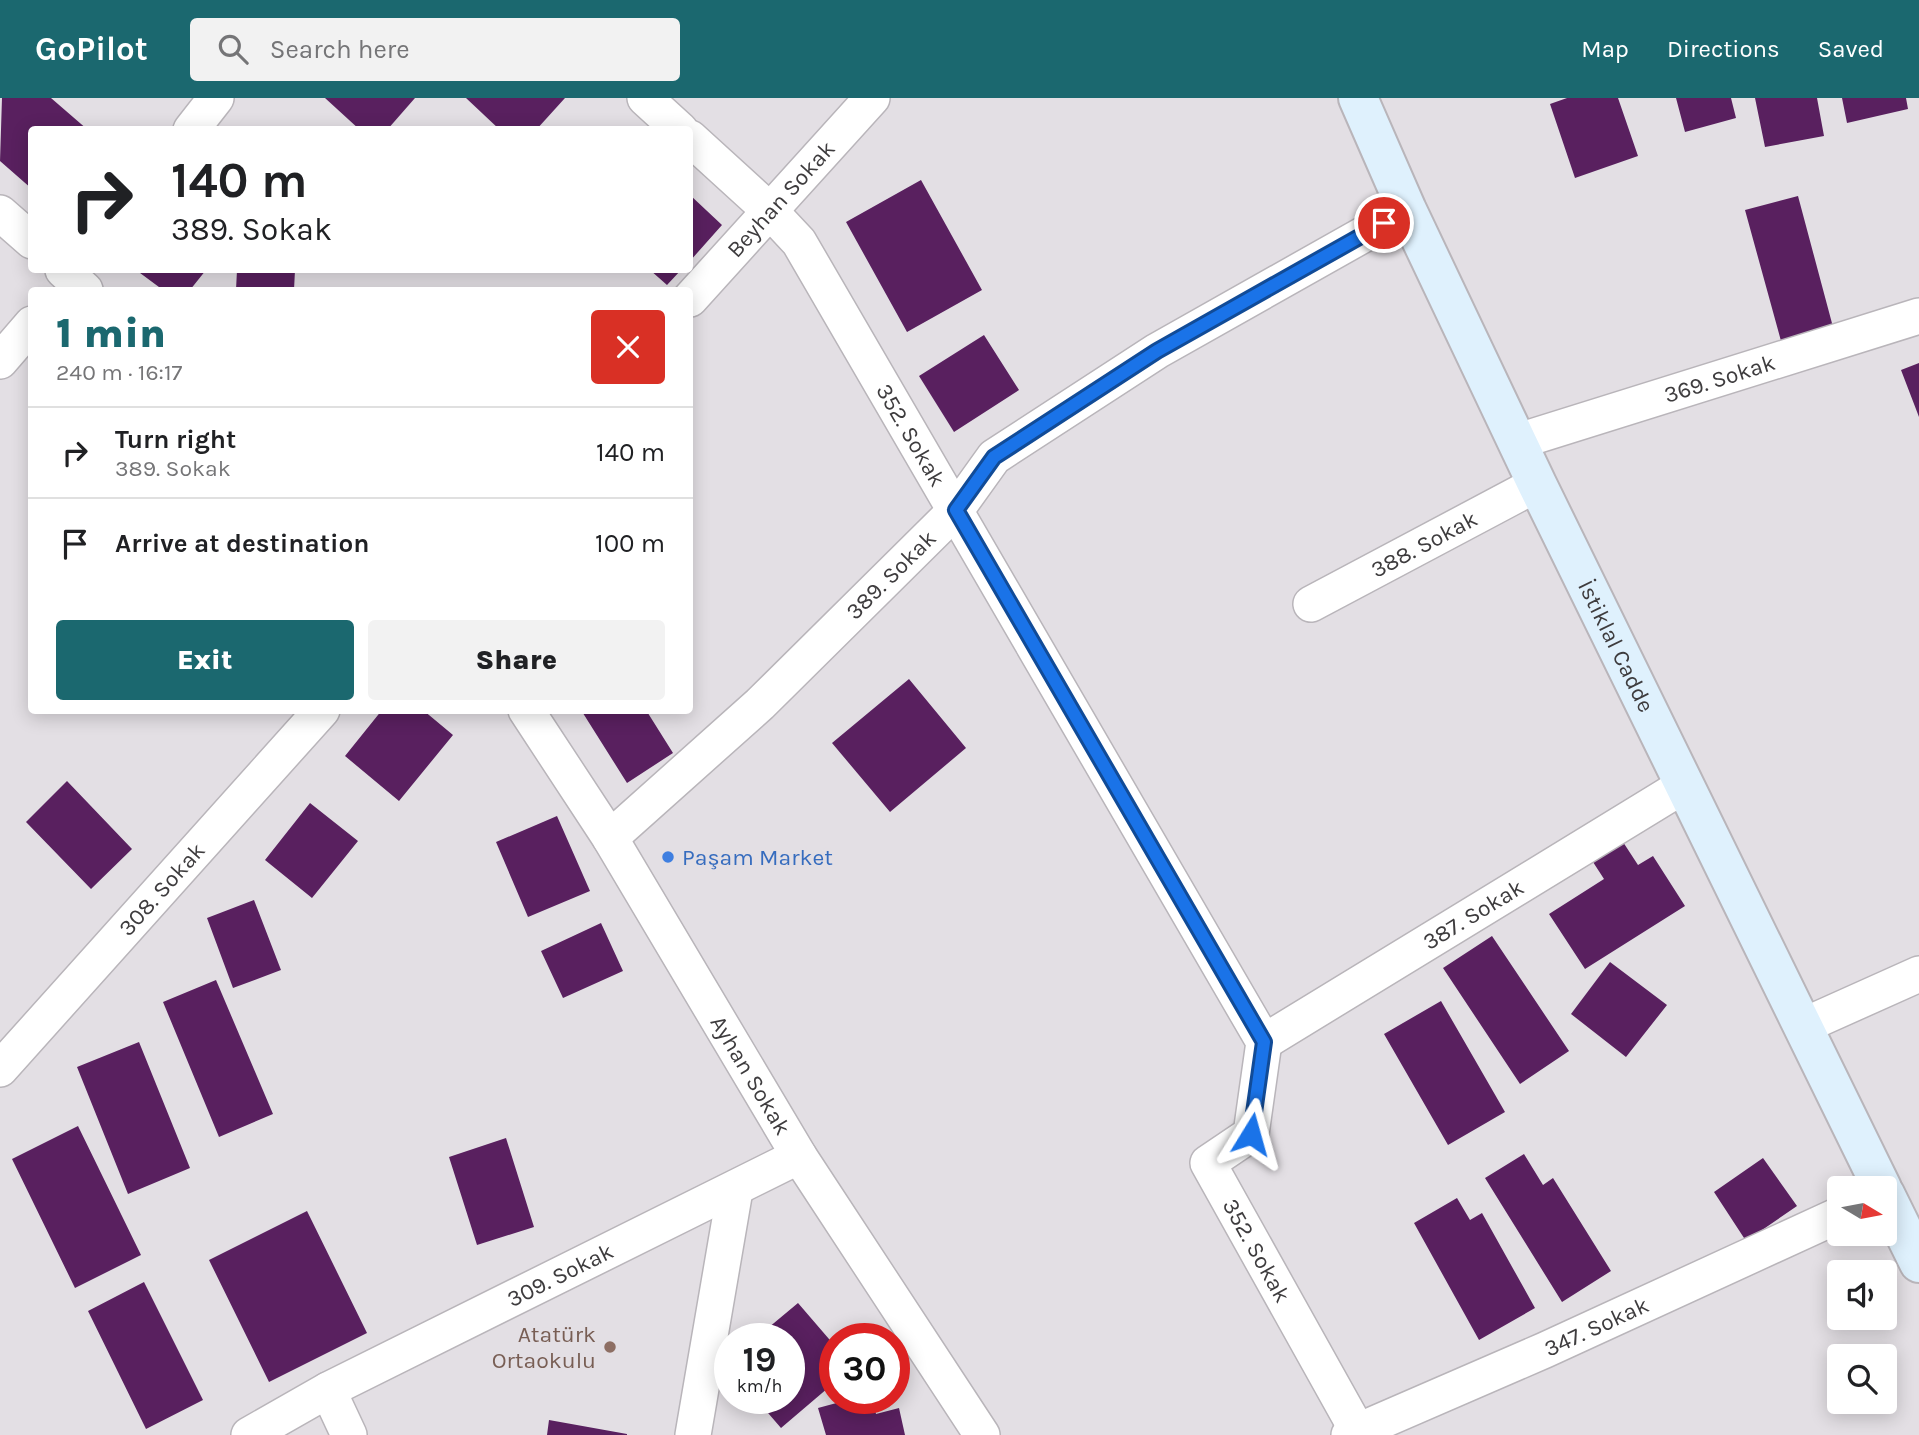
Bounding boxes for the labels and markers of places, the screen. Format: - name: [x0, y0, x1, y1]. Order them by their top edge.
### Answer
- pin: [1354, 193, 1414, 253]
- place label: Paşam Market: [682, 844, 833, 871]
- marker: Paşam Market: [660, 849, 676, 865]
- place label: Atatürk Ortaokulu: [492, 1321, 596, 1374]
- marker: Atatürk Ortaokulu: [602, 1339, 618, 1355]

